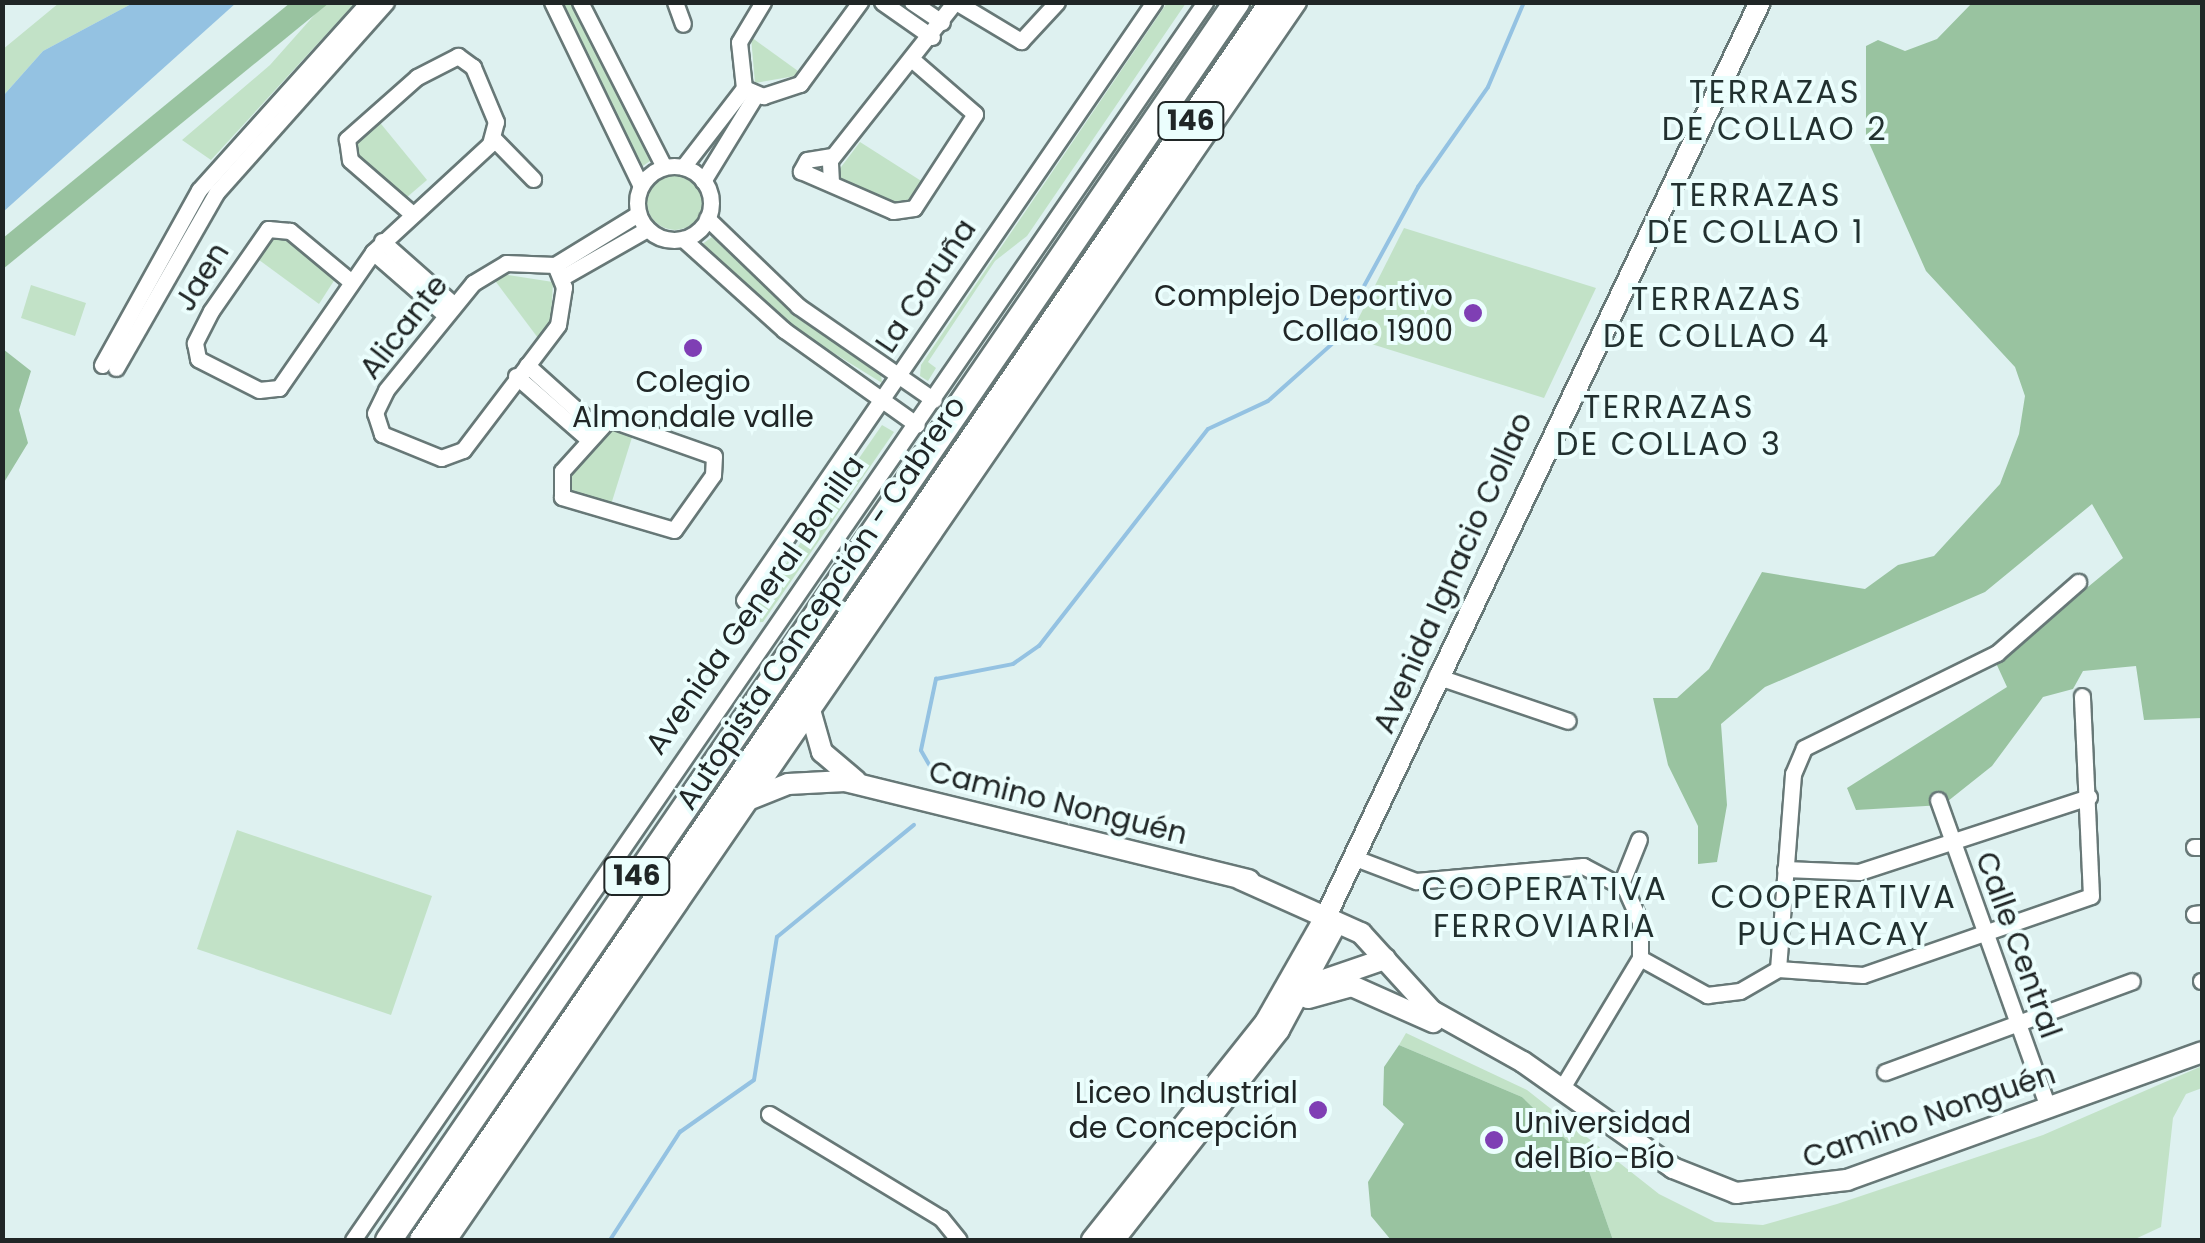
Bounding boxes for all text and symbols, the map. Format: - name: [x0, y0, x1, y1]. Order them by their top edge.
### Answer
- district label: TERRAZAS DE COLLAO 2: [1662, 74, 1888, 149]
- road number: 146: [1156, 98, 1226, 144]
- district label: TERRAZAS DE COLLAO 1: [1647, 177, 1865, 252]
- street label: La Coruña: [868, 212, 984, 360]
- street label: Jaen: [167, 236, 237, 318]
- street label: Alicante: [352, 268, 456, 386]
- place label: Complejo Deportivo Collao 1900: [1154, 278, 1453, 348]
- district label: TERRAZAS DE COLLAO 4: [1603, 281, 1831, 356]
- marker: Complejo Deportivo Collao 1900: [1462, 302, 1484, 324]
- marker: Colegio Almondale valle: [682, 337, 704, 359]
- place label: Colegio Almondale valle: [572, 364, 814, 434]
- street label: Autopista Concepción - Cabrero: [669, 389, 973, 817]
- district label: TERRAZAS DE COLLAO 3: [1556, 389, 1782, 464]
- street label: Avenida Ignacio Collao: [1366, 407, 1540, 739]
- street label: Avenida General Bonilla: [638, 449, 872, 761]
- street label: Camino Nonguén: [925, 753, 1191, 853]
- street label: Calle Central: [1968, 847, 2068, 1043]
- road number: 146: [602, 853, 672, 899]
- district label: COOPERATIVA FERROVIARIA: [1422, 871, 1668, 946]
- district label: COOPERATIVA PUCHACAY: [1711, 879, 1957, 954]
- street label: Camino Nonguén: [1798, 1056, 2060, 1176]
- place label: Liceo Industrial de Concepción: [1068, 1075, 1298, 1146]
- marker: Liceo Industrial de Concepción: [1307, 1099, 1329, 1121]
- place label: Universidad del Bío-Bío: [1514, 1105, 1691, 1176]
- marker: Universidad del Bío-Bío: [1483, 1129, 1505, 1151]

